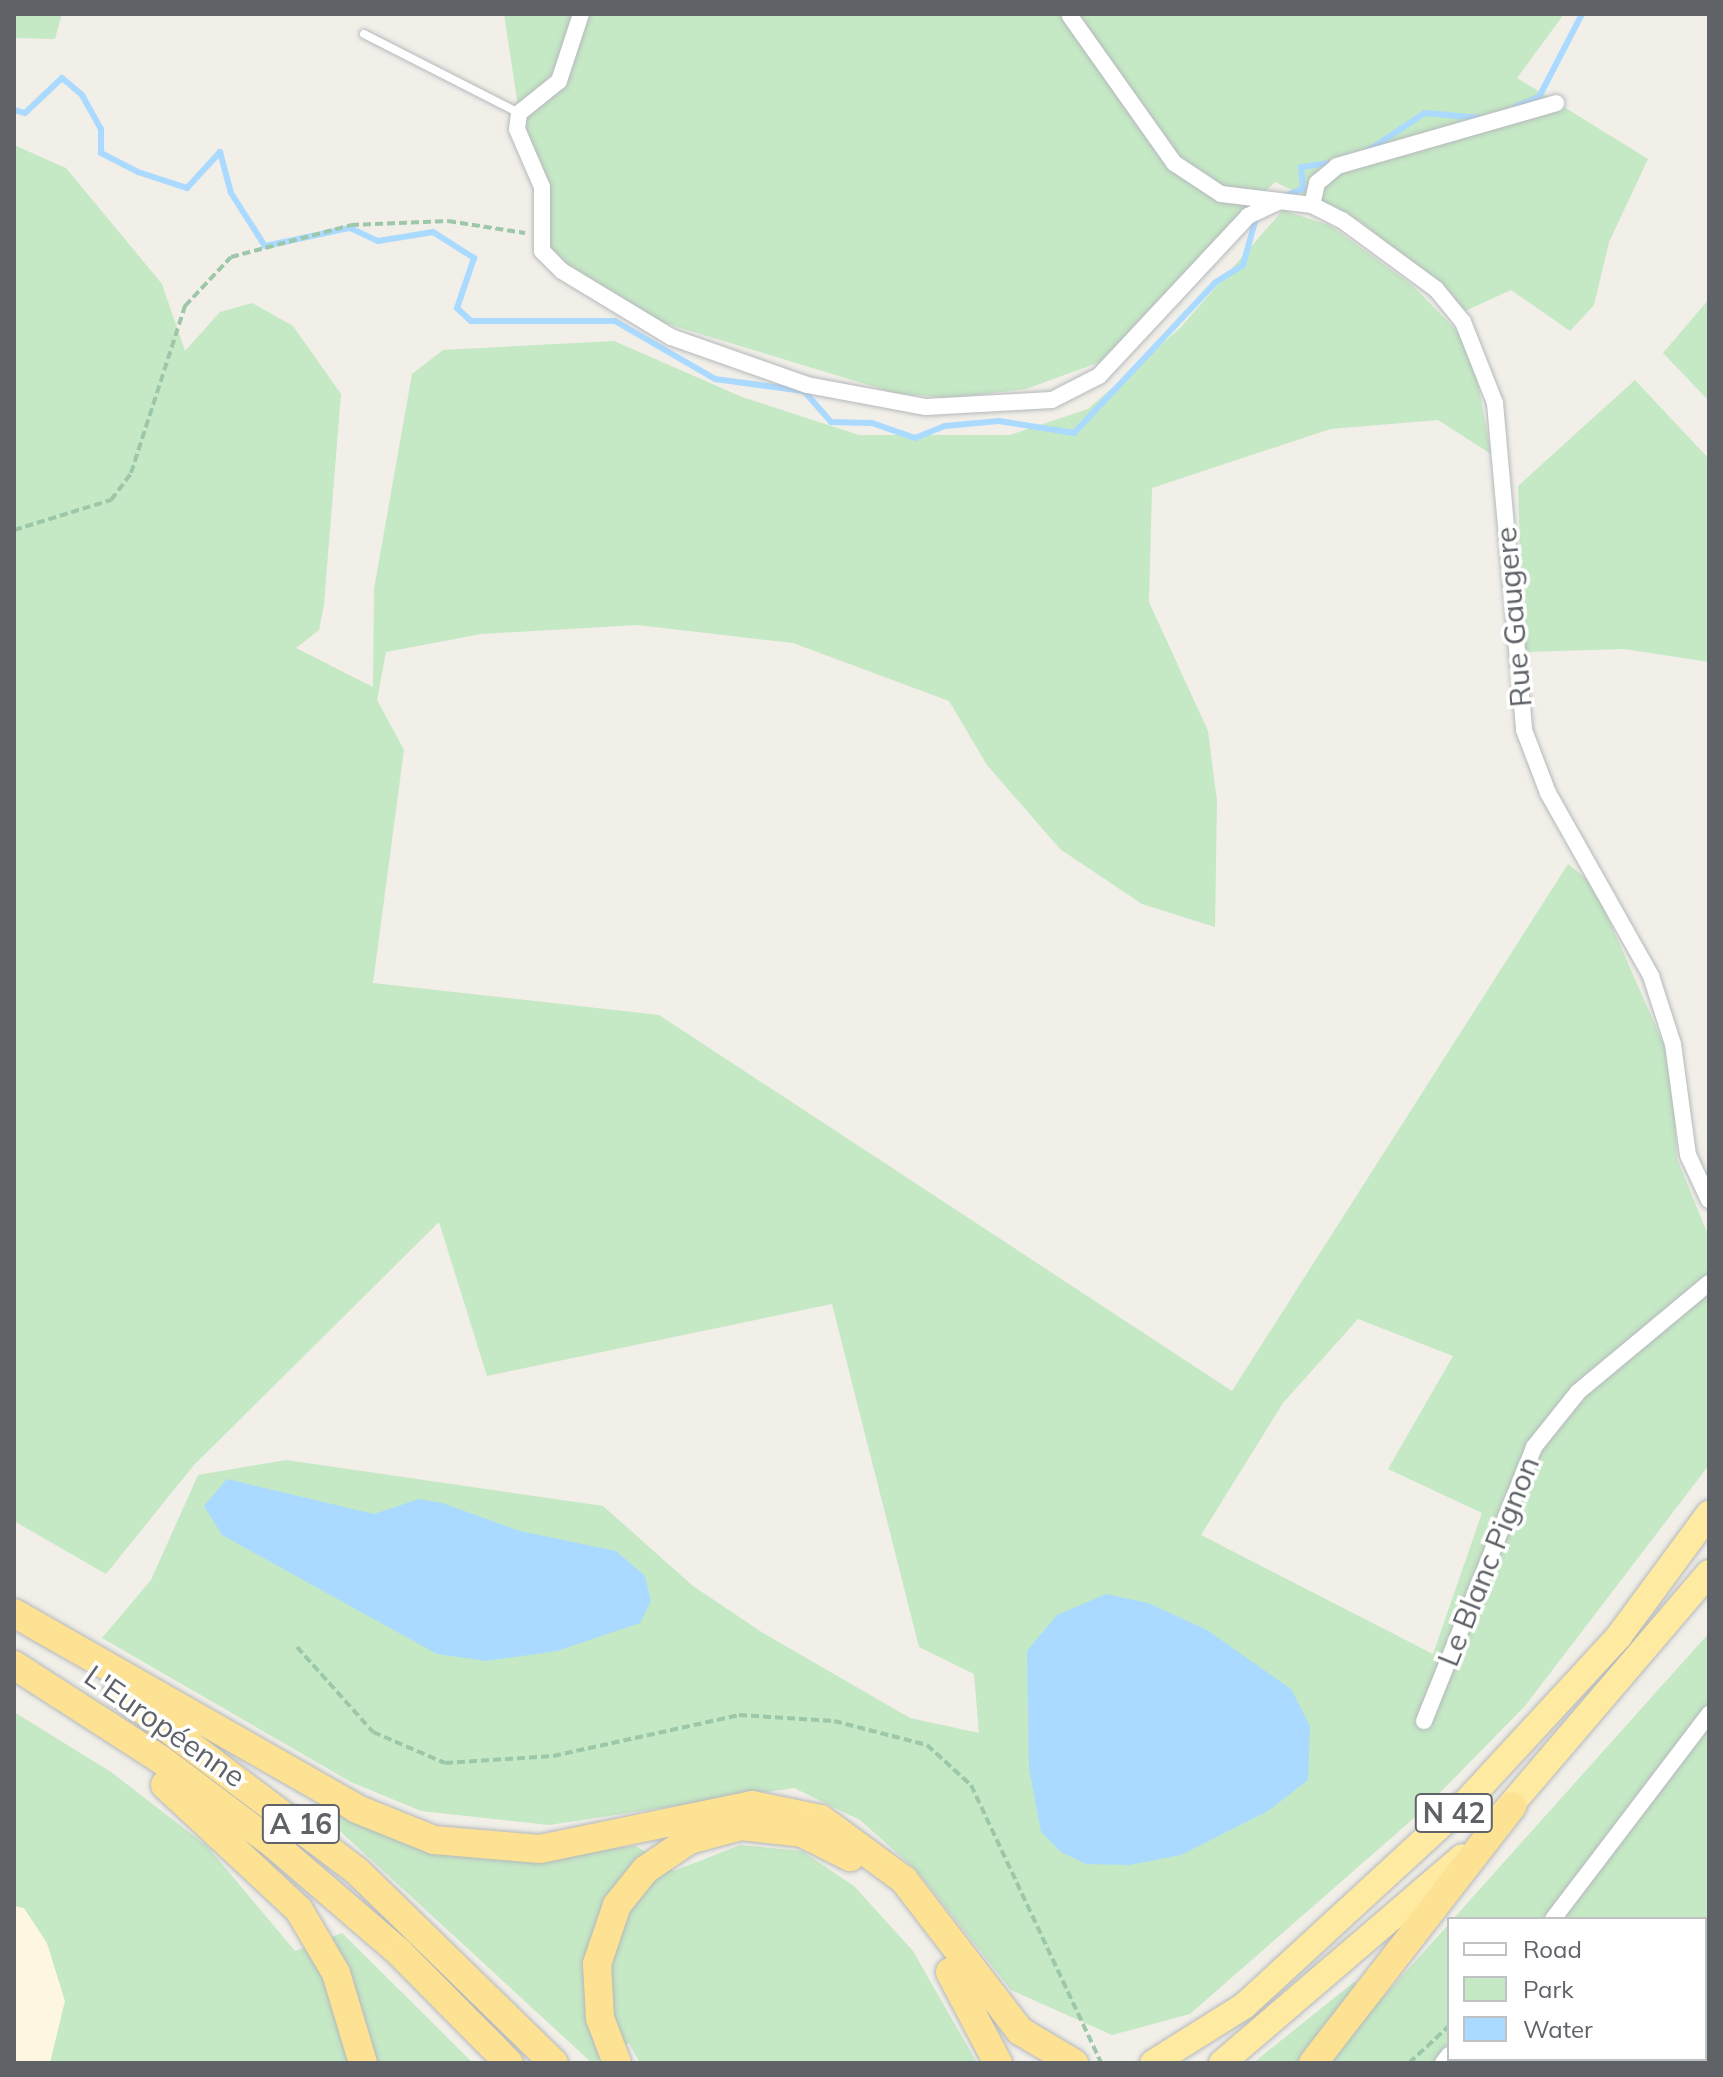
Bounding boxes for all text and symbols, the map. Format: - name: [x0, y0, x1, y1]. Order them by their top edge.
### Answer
- street label: Rue Gaugere: [1487, 525, 1539, 709]
- street label: Le Blanc Pignon: [1430, 1451, 1546, 1671]
- street label: L'Européenne: [78, 1657, 252, 1795]
- road number: N 42: [1414, 1789, 1494, 1837]
- road number: A 16: [261, 1800, 341, 1848]
- legend: [1447, 1917, 1707, 2061]
- text: Road: [1523, 1934, 1582, 1964]
- text: Park: [1523, 1974, 1574, 2004]
- text: Water: [1523, 2014, 1593, 2044]

